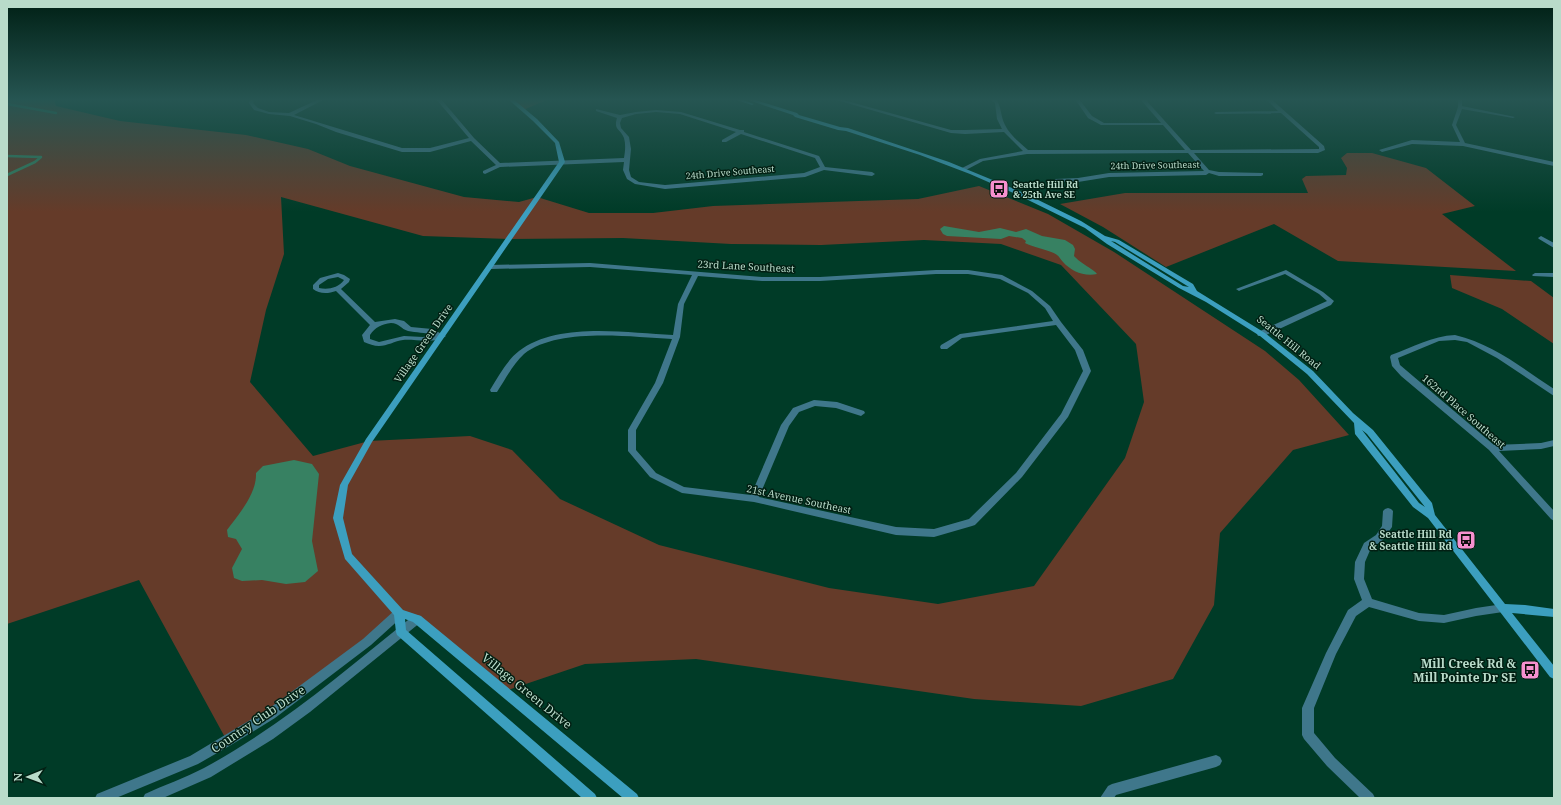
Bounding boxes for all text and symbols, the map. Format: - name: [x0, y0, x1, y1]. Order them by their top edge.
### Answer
- street label: 24th Drive Southeast: [1110, 158, 1200, 172]
- street label: 24th Drive Southeast: [685, 162, 775, 182]
- bus stop icon: Seattle Hill Rd & 25th Ave SE: [988, 178, 1010, 200]
- place label: Seattle Hill Rd & 25th Ave SE: [1013, 178, 1078, 201]
- street label: 23rd Lane Southeast: [697, 256, 795, 276]
- street label: Village Green Drive: [391, 301, 455, 385]
- street label: Seattle Hill Road: [1254, 312, 1324, 372]
- street label: 162nd Place Southeast: [1419, 371, 1509, 451]
- street label: 21st Avenue Southeast: [745, 481, 853, 517]
- place label: Seattle Hill Rd & Seattle Hill Rd: [1369, 527, 1452, 553]
- bus stop icon: Seattle Hill Rd & Seattle Hill Rd: [1455, 529, 1477, 551]
- street label: Village Green Drive: [478, 649, 576, 733]
- place label: Mill Creek Rd & Mill Pointe Dr SE: [1413, 655, 1516, 686]
- bus stop icon: Mill Creek Rd & Mill Pointe Dr SE: [1519, 659, 1541, 681]
- street label: Country Club Drive: [208, 681, 308, 757]
- north arrow: [8, 757, 48, 797]
- text: N: [10, 772, 25, 782]

